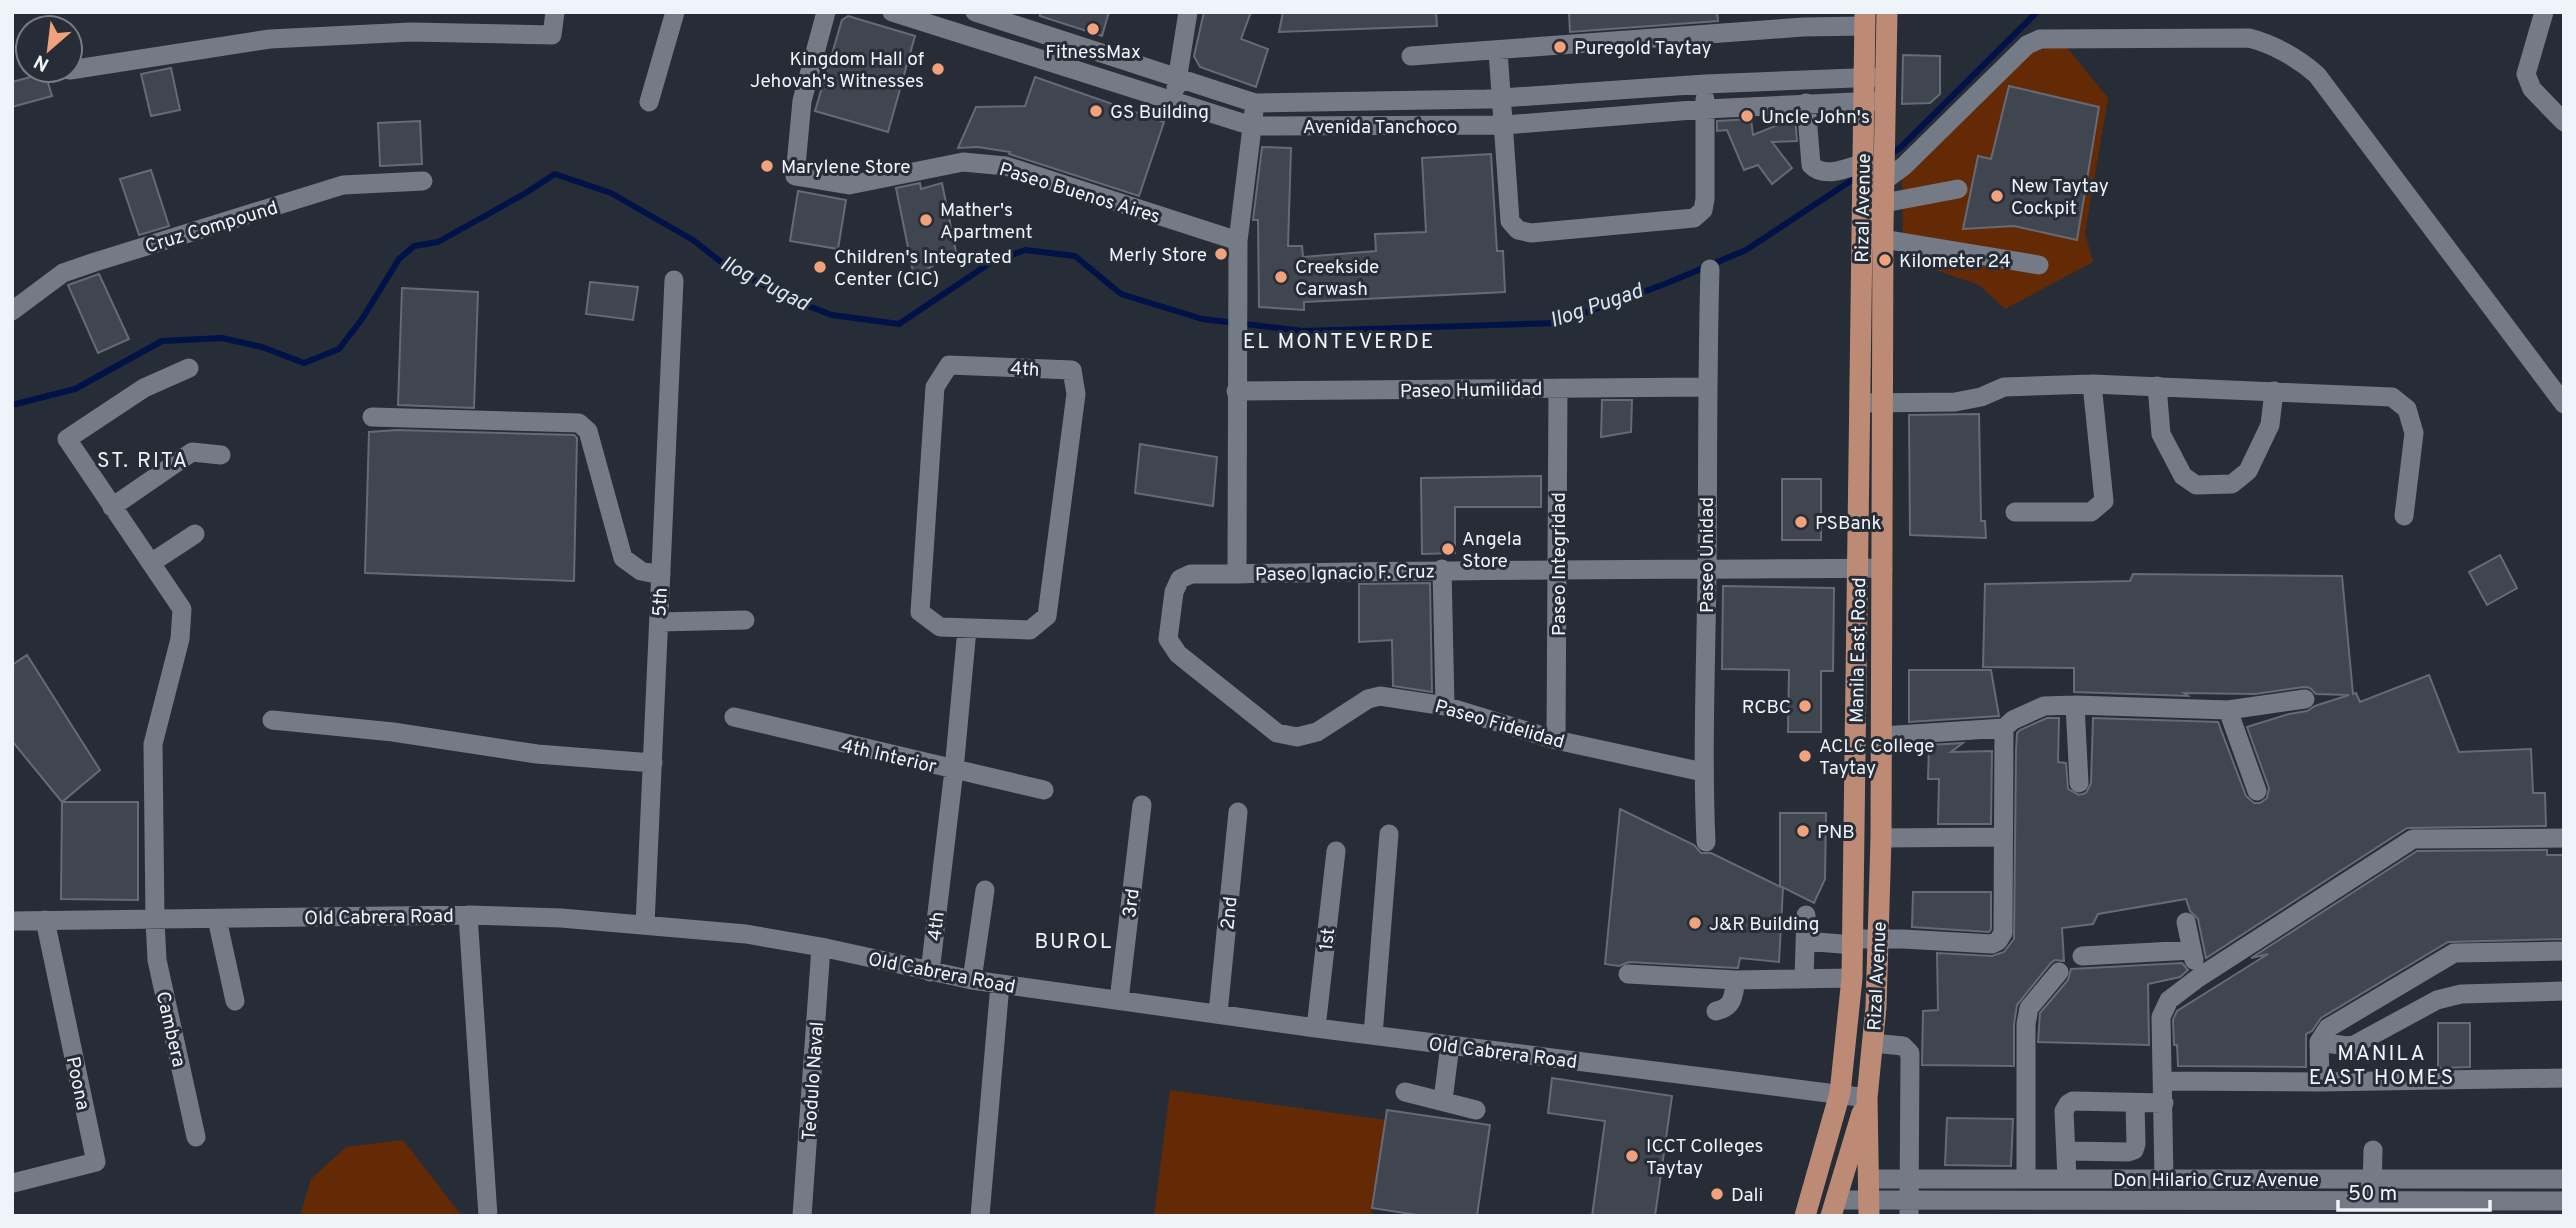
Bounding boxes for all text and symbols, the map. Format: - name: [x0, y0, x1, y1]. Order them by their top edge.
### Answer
- north arrow: [14, 14, 84, 84]
- marker: FitnessMax: [1085, 21, 1101, 37]
- place label: Puregold Taytay: [1574, 37, 1712, 61]
- marker: Puregold Taytay: [1552, 39, 1568, 55]
- place label: FitnessMax: [1045, 41, 1141, 65]
- text: N: [30, 48, 54, 76]
- place label: Kingdom Hall of Jehovah's Witnesses: [750, 48, 925, 94]
- marker: Kingdom Hall of Jehovah's Witnesses: [930, 61, 946, 77]
- place label: GS Building: [1110, 101, 1209, 125]
- marker: GS Building: [1088, 103, 1104, 119]
- place label: Uncle John's: [1761, 106, 1870, 130]
- marker: Uncle John's: [1739, 108, 1755, 124]
- street label: Avenida Tanchoco: [1303, 116, 1457, 140]
- street label: Rizal Avenue: [1851, 153, 1877, 263]
- place label: Marylene Store: [781, 156, 910, 180]
- marker: Marylene Store: [759, 158, 775, 174]
- street label: Paseo Buenos Aires: [996, 158, 1163, 230]
- place label: New Taytay Cockpit: [2011, 175, 2109, 221]
- marker: New Taytay Cockpit: [1989, 188, 2005, 204]
- street label: Cruz Compound: [142, 196, 281, 260]
- place label: Mather's Apartment: [940, 199, 1033, 245]
- marker: Mather's Apartment: [918, 212, 934, 228]
- place label: Merly Store: [1109, 244, 1207, 268]
- place label: Children's Integrated Center (CIC): [834, 246, 1012, 292]
- marker: Merly Store: [1213, 246, 1229, 262]
- water label: Ilog Pugad: [715, 250, 815, 319]
- place label: Kilometer 24: [1899, 250, 2011, 274]
- marker: Kilometer 24: [1877, 252, 1893, 268]
- place label: Creekside Carwash: [1295, 256, 1379, 302]
- marker: Children's Integrated Center (CIC): [812, 259, 828, 275]
- marker: Creekside Carwash: [1273, 269, 1289, 285]
- water label: Ilog Pugad: [1547, 277, 1648, 335]
- district label: EL MONTEVERDE: [1243, 329, 1435, 356]
- street label: 4th: [1010, 357, 1040, 383]
- street label: Paseo Humilidad: [1400, 378, 1542, 404]
- district label: ST. RITA: [97, 448, 189, 475]
- street label: Paseo Integridad: [1548, 492, 1572, 636]
- street label: Paseo Unidad: [1696, 497, 1720, 613]
- place label: PSBank: [1815, 512, 1882, 536]
- marker: PSBank: [1793, 514, 1809, 530]
- place label: Angela Store: [1462, 528, 1522, 574]
- marker: Angela Store: [1440, 541, 1456, 557]
- street label: Paseo Ignacio F. Cruz: [1255, 560, 1435, 588]
- street label: Manila East Road: [1846, 577, 1872, 723]
- street label: 5th: [648, 587, 674, 617]
- street label: Paseo Fidelidad: [1432, 695, 1567, 755]
- place label: RCBC: [1742, 696, 1791, 720]
- marker: RCBC: [1797, 698, 1813, 714]
- street label: 4th Interior: [839, 734, 939, 780]
- place label: ACLC College Taytay: [1819, 735, 1935, 781]
- marker: ACLC College Taytay: [1797, 748, 1813, 764]
- place label: PNB: [1817, 821, 1855, 845]
- marker: PNB: [1795, 823, 1811, 839]
- street label: 3rd: [1118, 887, 1146, 919]
- street label: 2nd: [1216, 895, 1244, 931]
- street label: Old Cabrera Road: [304, 905, 454, 931]
- street label: 4th: [923, 910, 951, 942]
- place label: J&R Building: [1709, 913, 1820, 937]
- marker: J&R Building: [1687, 915, 1703, 931]
- street label: Rizal Avenue: [1863, 921, 1893, 1031]
- street label: 1st: [1315, 927, 1341, 952]
- district label: BUROL: [1035, 929, 1114, 956]
- street label: Old Cabrera Road: [866, 948, 1017, 1000]
- street label: Cambera: [150, 989, 190, 1070]
- street label: Teodulo Naval: [798, 1021, 830, 1142]
- street label: Old Cabrera Road: [1427, 1033, 1578, 1075]
- district label: MANILA EAST HOMES: [2309, 1041, 2455, 1092]
- street label: Poona: [60, 1054, 94, 1112]
- place label: ICCT Colleges Taytay: [1646, 1135, 1763, 1181]
- marker: ICCT Colleges Taytay: [1624, 1148, 1640, 1164]
- scale bar: [2338, 1168, 2490, 1212]
- street label: Don Hilario Cruz Avenue: [2113, 1169, 2319, 1193]
- text: 50 m: [2348, 1181, 2397, 1208]
- place label: Dali: [1731, 1184, 1763, 1208]
- marker: Dali: [1709, 1186, 1725, 1202]

